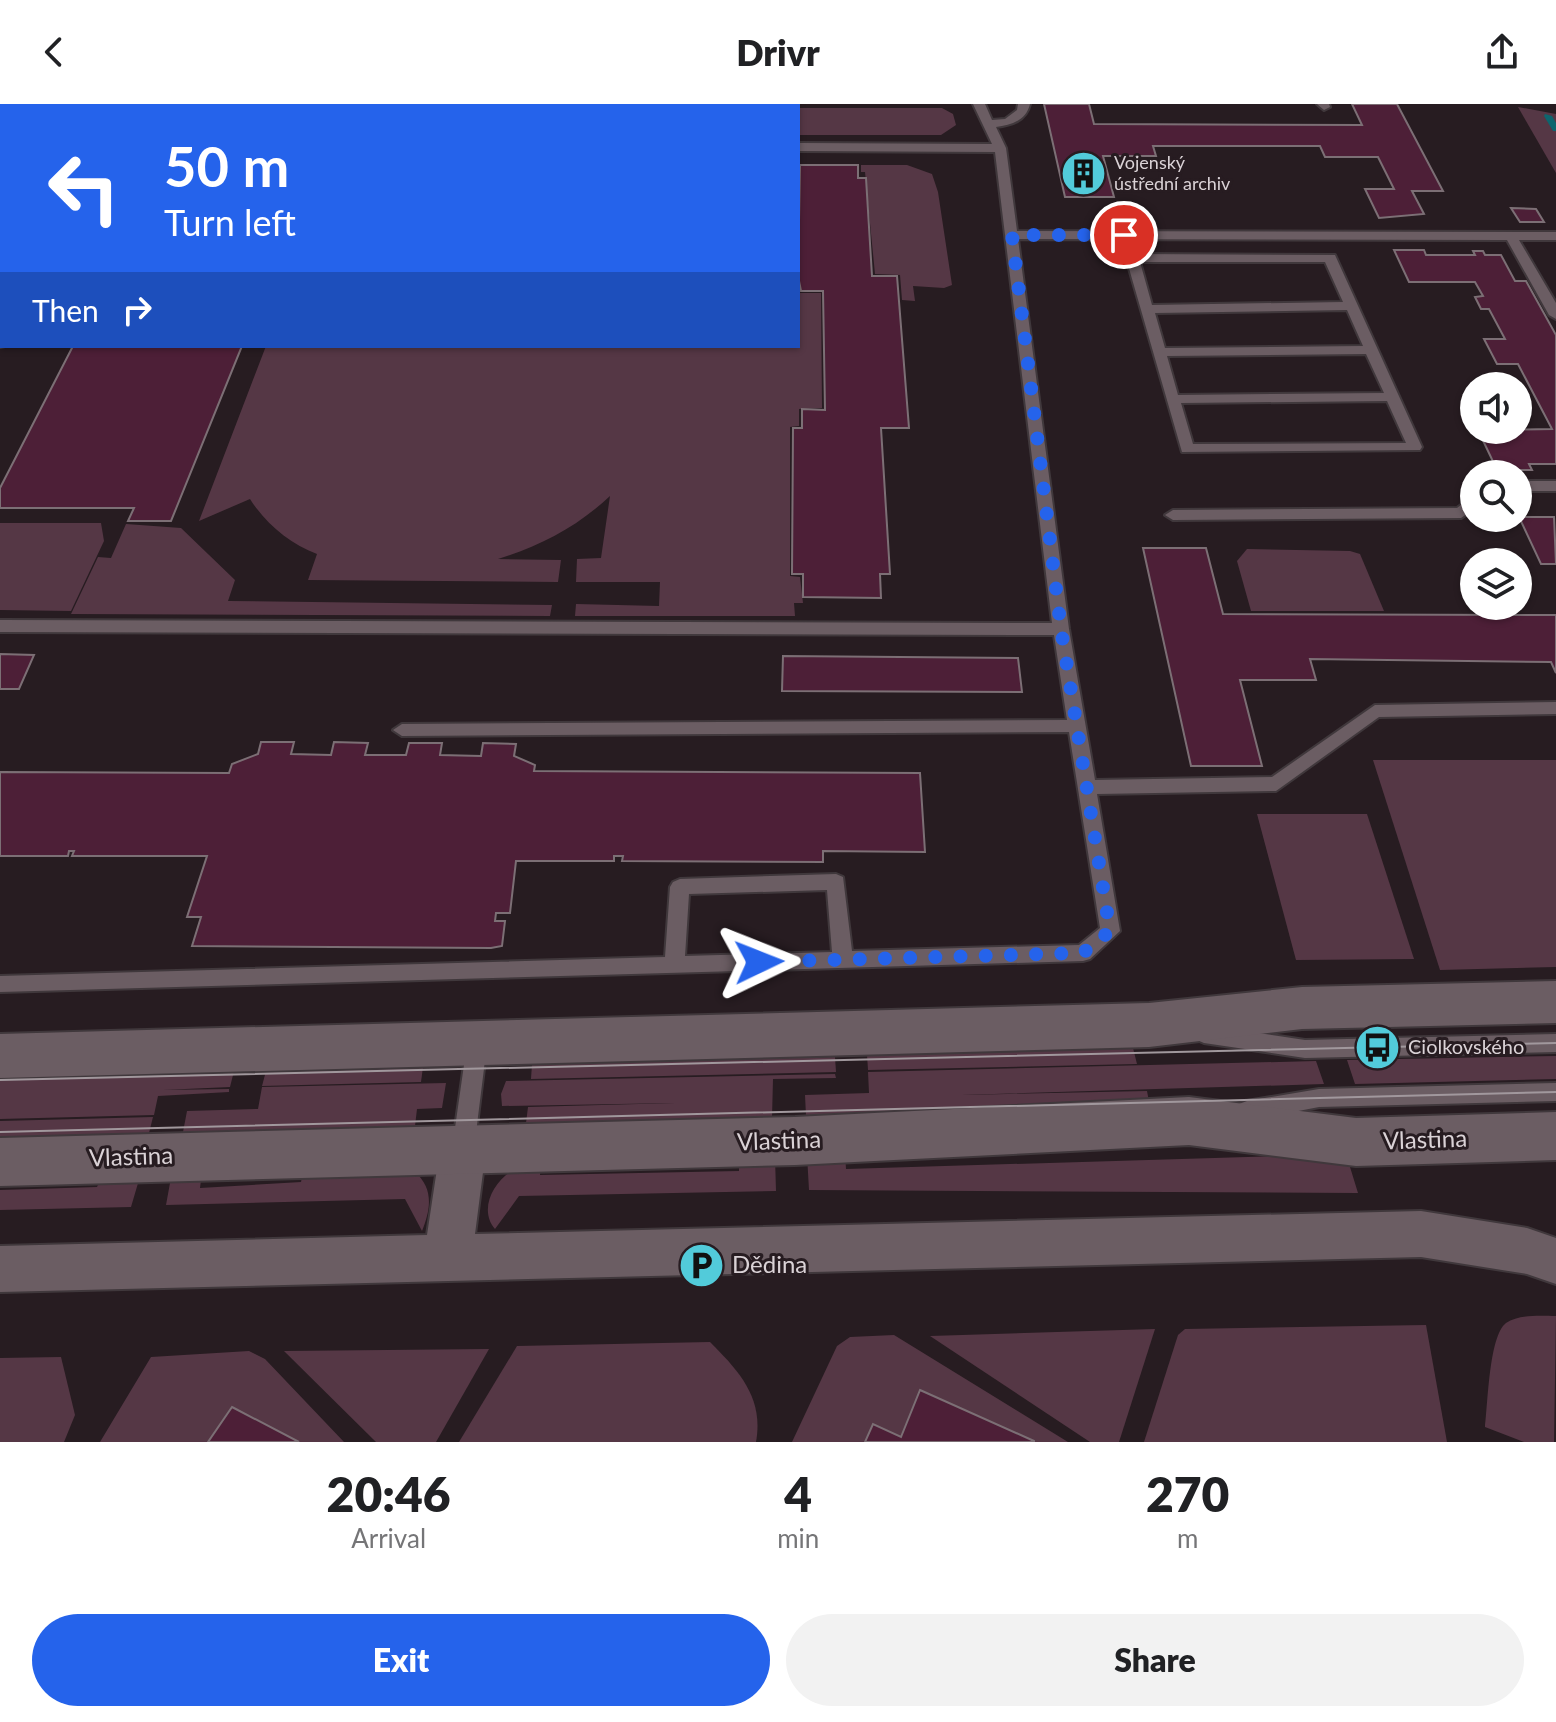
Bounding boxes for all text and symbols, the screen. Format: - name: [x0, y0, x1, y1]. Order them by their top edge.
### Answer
- icon: back: [32, 30, 76, 74]
- text: Drivr: [736, 30, 820, 74]
- icon: share: [1480, 30, 1524, 74]
- text: 50 m: [164, 132, 289, 199]
- icon: left: [32, 136, 136, 240]
- building icon: Vojenský ústřední archiv: [1059, 149, 1107, 197]
- place label: Vojenský ústřední archiv: [1114, 151, 1231, 194]
- text: Turn left: [164, 200, 296, 244]
- pin: [1090, 201, 1158, 269]
- icon: arrive: [1102, 213, 1146, 257]
- icon: right: [115, 288, 159, 332]
- text: Then: [32, 292, 99, 328]
- map controls: [1460, 372, 1532, 620]
- button: sound: [1460, 372, 1532, 444]
- button: search: [1460, 460, 1532, 532]
- button: layers: [1460, 548, 1532, 620]
- position arrow: [717, 920, 801, 1004]
- bus stop icon: Ciolkovského: [1353, 1023, 1401, 1071]
- place label: Ciolkovského: [1408, 1034, 1524, 1058]
- street label: Vlastina: [1382, 1123, 1468, 1154]
- street label: Vlastina: [736, 1124, 822, 1155]
- street label: Vlastina: [88, 1140, 174, 1171]
- parking icon: Dědina: [677, 1241, 725, 1289]
- place label: Dědina: [732, 1249, 807, 1278]
- text: 20:46: [327, 1465, 451, 1522]
- text: 4: [784, 1465, 812, 1522]
- text: 270: [1146, 1465, 1229, 1522]
- text: Arrival: [351, 1522, 426, 1554]
- text: min: [777, 1522, 819, 1554]
- text: m: [1177, 1522, 1198, 1554]
- button: Exit: [32, 1614, 770, 1706]
- button: Share: [786, 1614, 1524, 1706]

